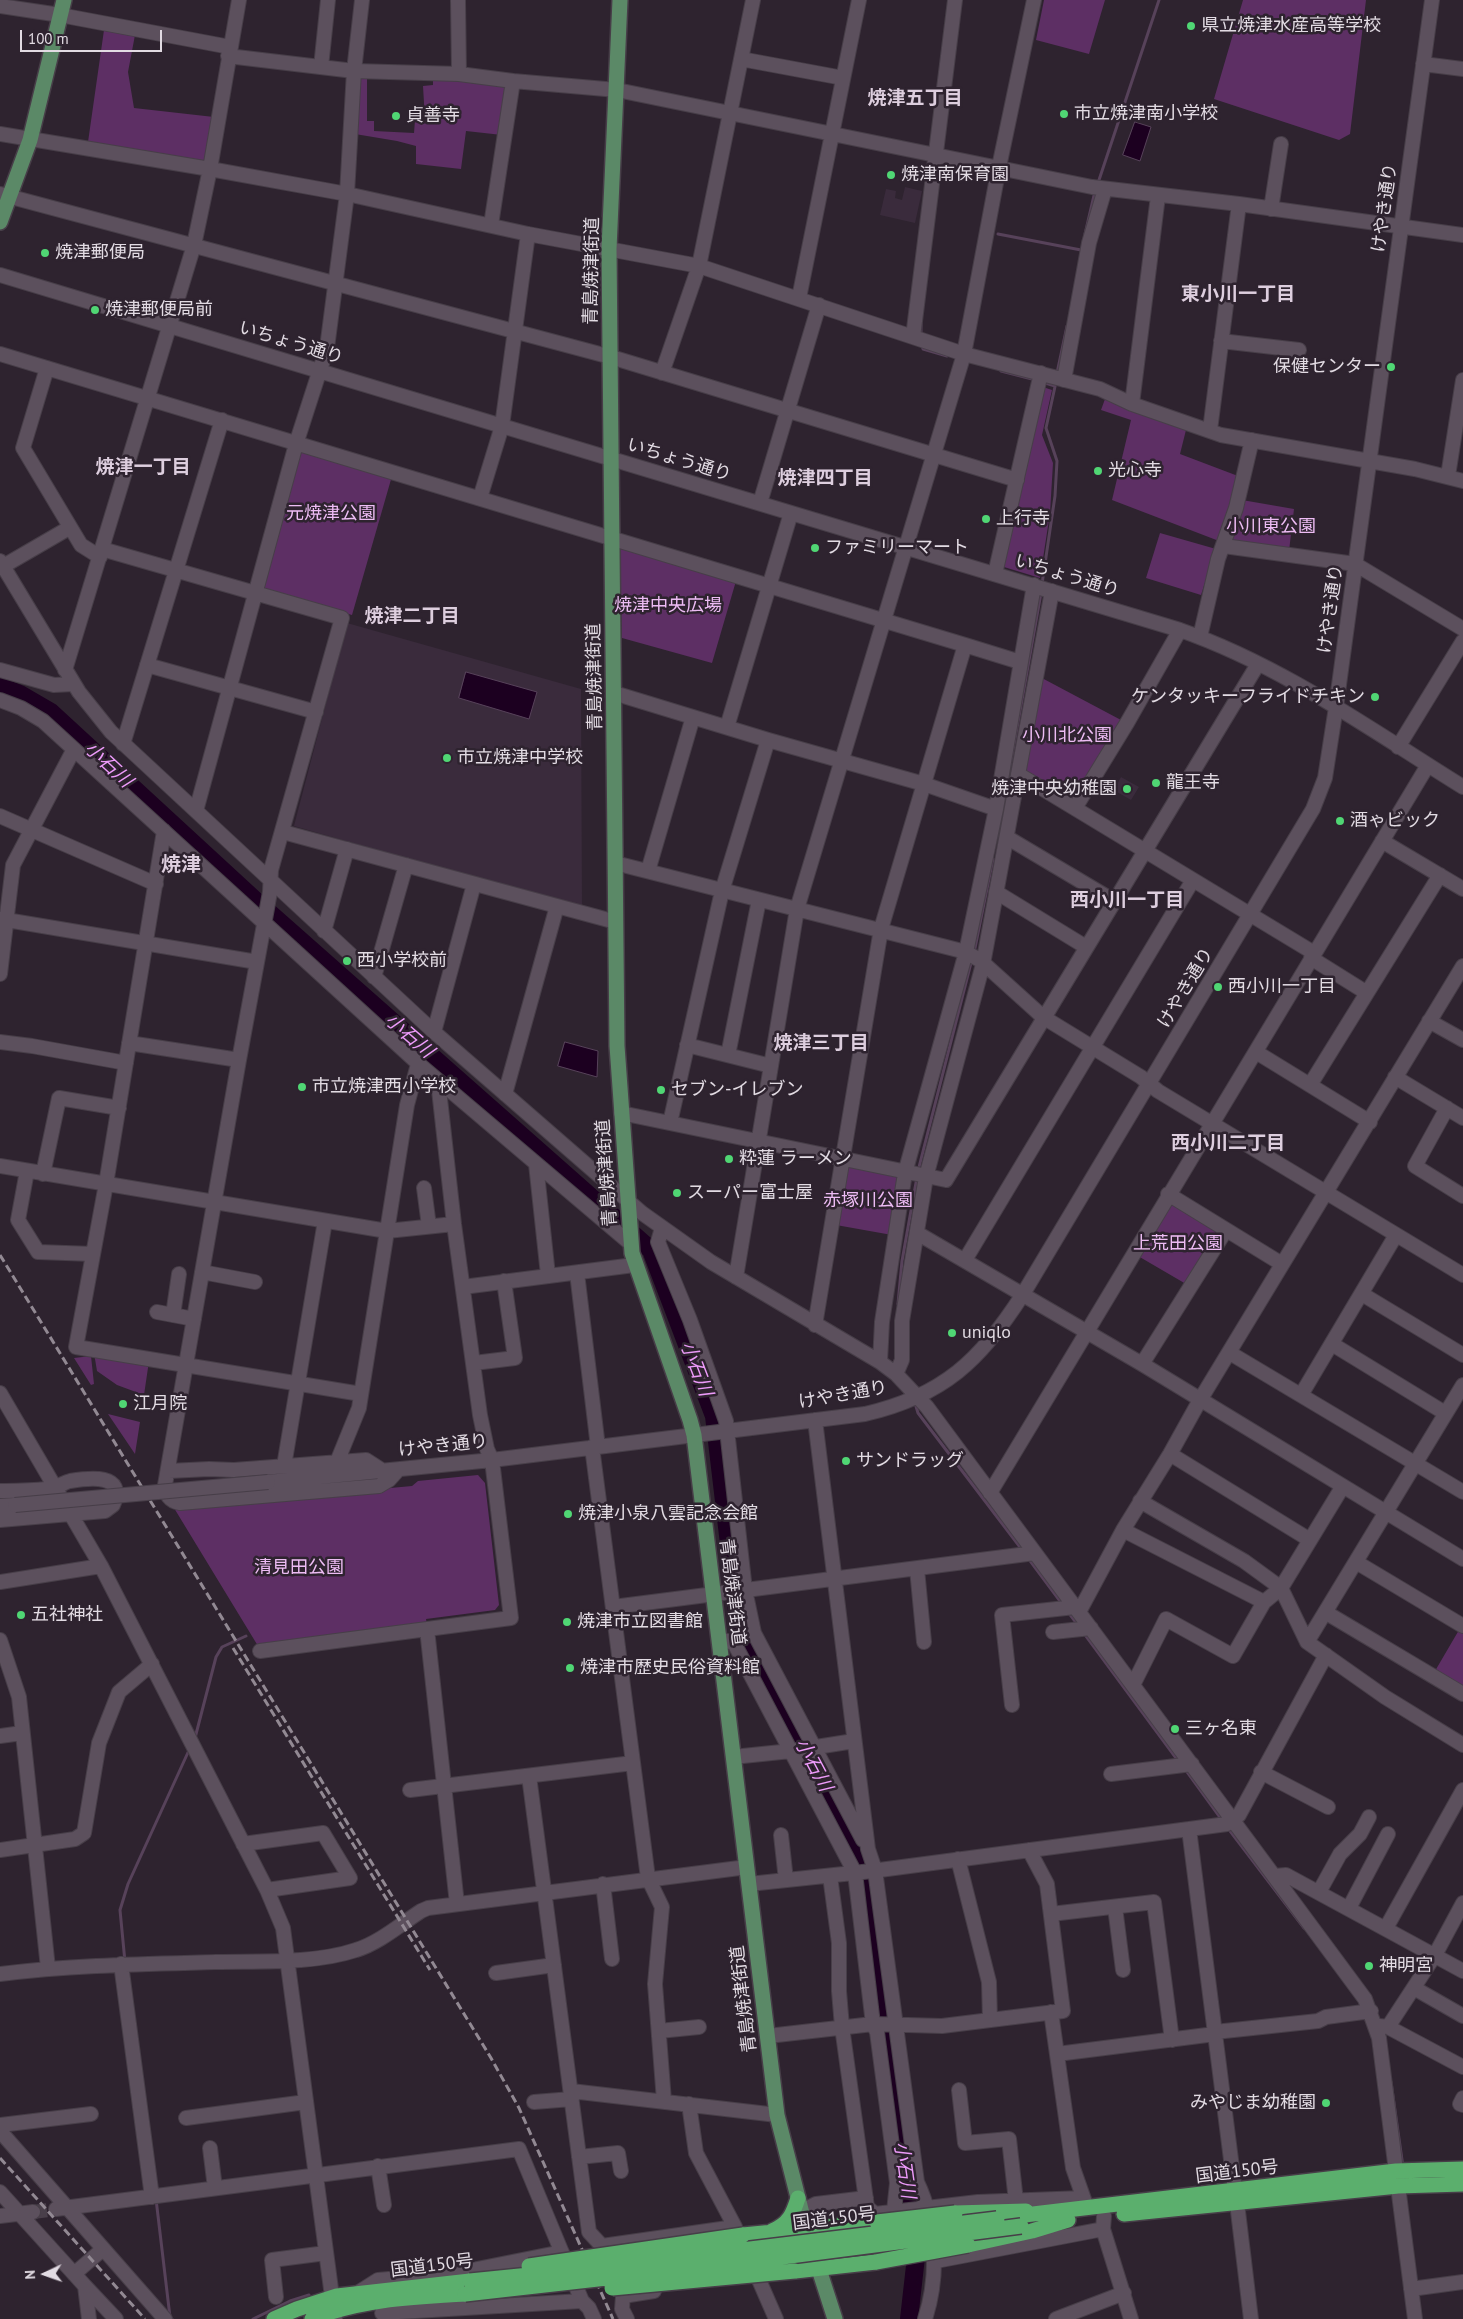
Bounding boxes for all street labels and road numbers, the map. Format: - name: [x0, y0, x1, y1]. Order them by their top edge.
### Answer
- street label: けやき通り: [1368, 162, 1402, 254]
- street label: 青島焼津街道: [580, 217, 604, 325]
- street label: いちょう通り: [236, 317, 346, 369]
- street label: いちょう通り: [624, 434, 734, 486]
- street label: いちょう通り: [1012, 550, 1122, 602]
- street label: けやき通り: [1314, 563, 1348, 655]
- street label: 青島焼津街道: [583, 623, 607, 731]
- street label: けやき通り: [1154, 944, 1218, 1032]
- street label: 青島焼津街道: [592, 1118, 622, 1228]
- street label: けやき通り: [797, 1377, 889, 1413]
- street label: けやき通り: [397, 1431, 489, 1461]
- street label: 青島焼津街道: [715, 1537, 749, 1647]
- street label: 青島焼津街道: [727, 1944, 761, 2054]
- street label: 国道150号: [1194, 2156, 1280, 2188]
- street label: 国道150号: [791, 2203, 877, 2235]
- street label: 国道150号: [389, 2250, 475, 2282]

